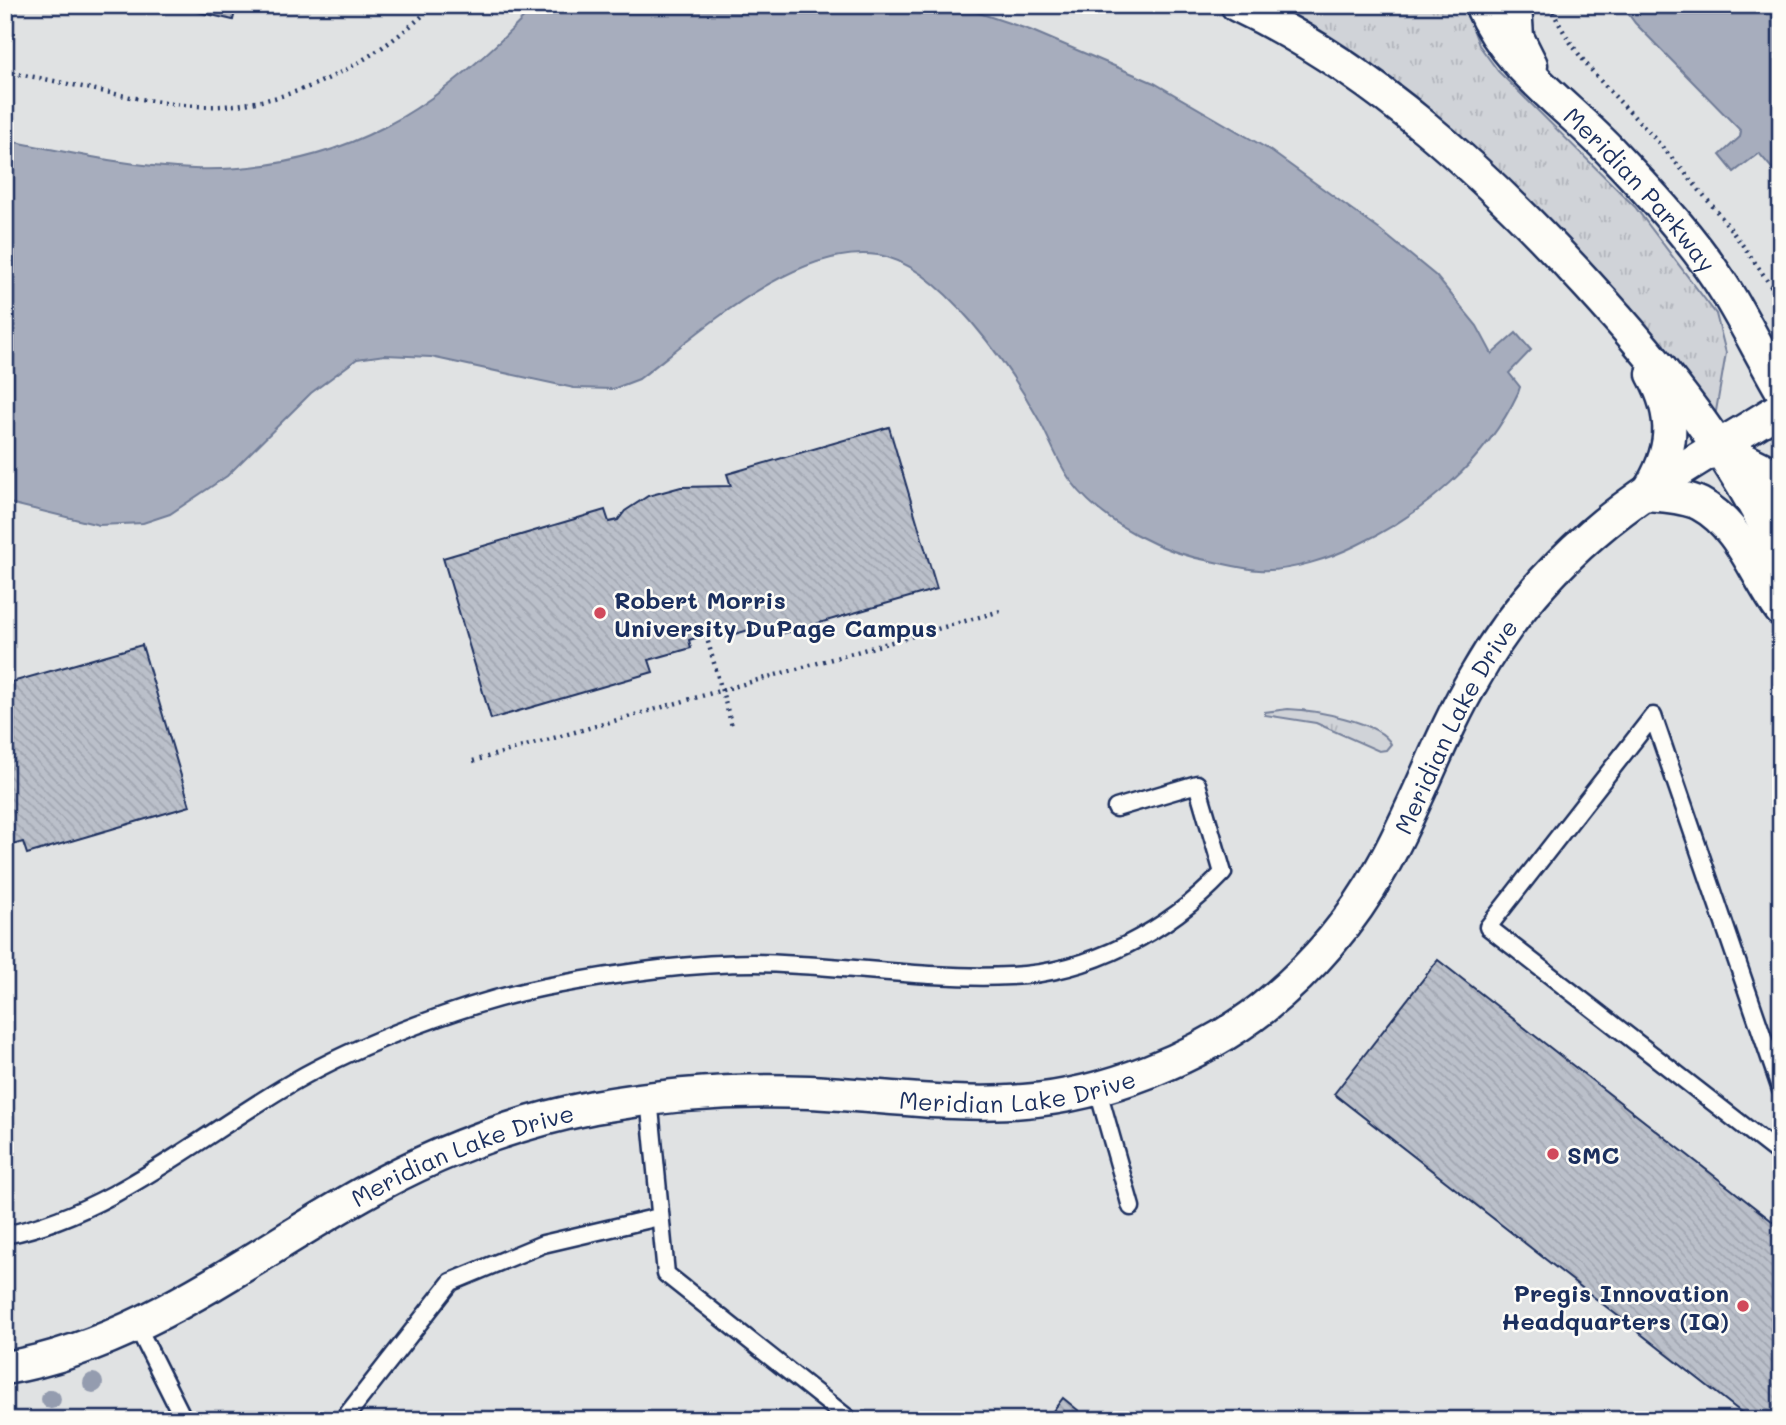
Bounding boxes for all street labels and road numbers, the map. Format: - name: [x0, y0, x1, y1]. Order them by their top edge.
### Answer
- street label: Meridian Parkway: [1558, 100, 1723, 278]
- street label: Meridian Lake Drive: [1387, 612, 1523, 839]
- street label: Meridian Lake Drive: [898, 1062, 1139, 1118]
- street label: Meridian Lake Drive: [345, 1096, 577, 1213]

